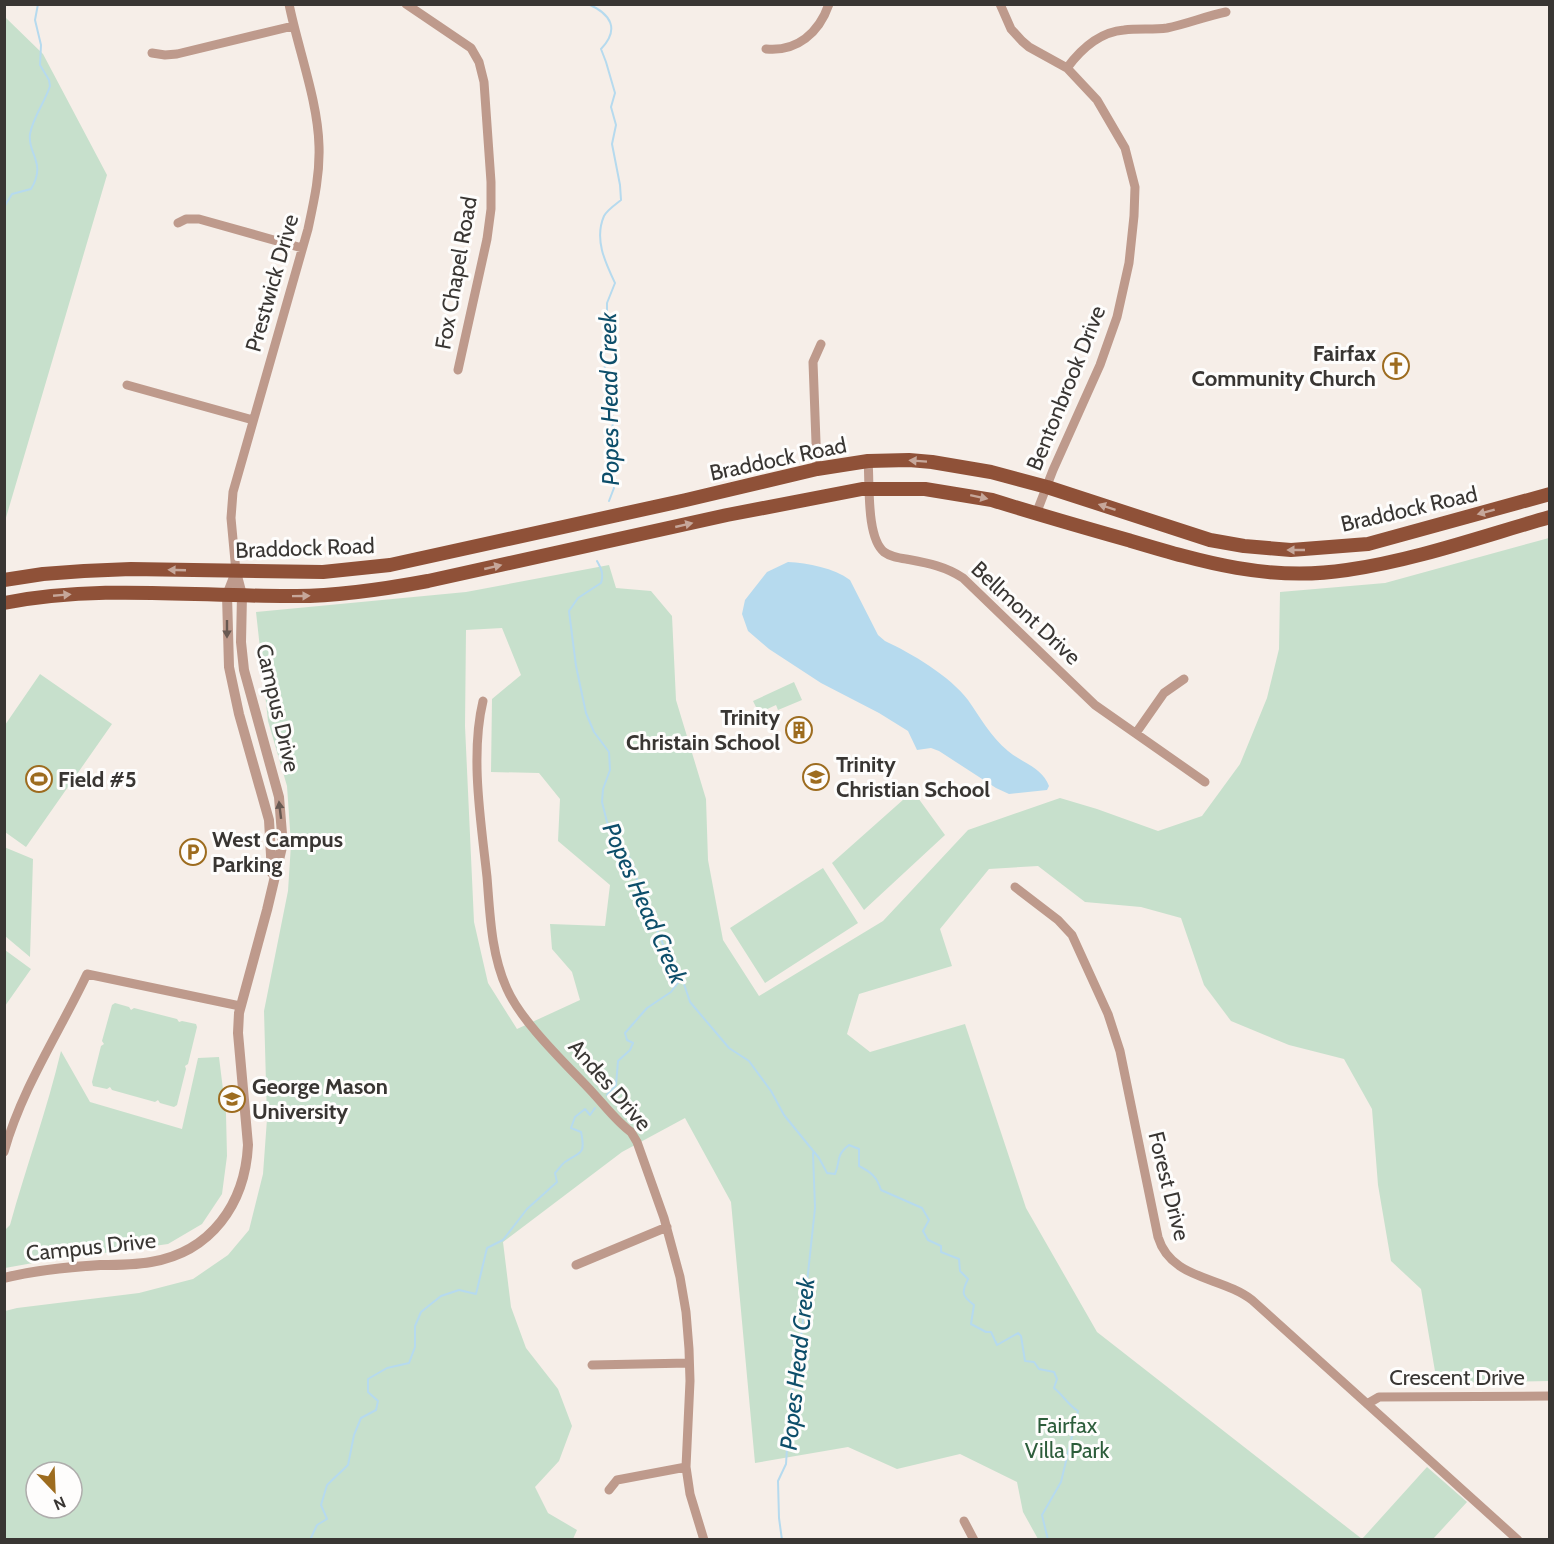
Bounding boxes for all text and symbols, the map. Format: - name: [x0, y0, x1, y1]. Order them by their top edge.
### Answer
- street label: Fox Chapel Road: [429, 194, 483, 352]
- street label: Prestwick Drive: [240, 211, 304, 355]
- street label: Bentonbrook Drive: [1021, 302, 1111, 474]
- water label: Popes Head Creek: [593, 311, 625, 486]
- place label: Fairfax Community Church: [1191, 340, 1376, 392]
- church icon: Fairfax Community Church: [1381, 351, 1411, 381]
- street label: Braddock Road: [707, 431, 849, 487]
- one-way arrow: [908, 456, 927, 465]
- street label: Braddock Road: [1338, 480, 1480, 538]
- one-way arrow: [970, 493, 989, 503]
- one-way arrow: [1098, 502, 1116, 511]
- one-way arrow: [1477, 508, 1495, 517]
- one-way arrow: [674, 519, 693, 529]
- street label: Braddock Road: [235, 532, 375, 564]
- one-way arrow: [1286, 545, 1305, 555]
- street label: Bellmont Drive: [966, 555, 1086, 671]
- one-way arrow: [484, 562, 503, 571]
- one-way arrow: [168, 566, 187, 575]
- one-way arrow: [53, 590, 72, 600]
- one-way arrow: [291, 591, 310, 601]
- one-way arrow: [222, 619, 232, 638]
- street label: Campus Drive: [250, 641, 306, 775]
- place label: Trinity Christain School: [626, 704, 780, 756]
- building icon: Trinity Christain School: [784, 715, 814, 745]
- place label: Trinity Christian School: [836, 751, 990, 803]
- school or university icon: Trinity Christian School: [801, 762, 831, 792]
- sports icon: Field #5: [24, 764, 54, 794]
- place label: Field #5: [58, 766, 137, 793]
- one-way arrow: [275, 800, 285, 819]
- water label: Popes Head Creek: [597, 818, 694, 989]
- place label: West Campus Parking: [212, 826, 343, 878]
- parking icon: West Campus Parking: [178, 837, 208, 867]
- street label: Andes Drive: [563, 1034, 657, 1136]
- place label: George Mason University: [252, 1073, 388, 1125]
- school or university icon: George Mason University: [217, 1084, 247, 1114]
- street label: Forest Drive: [1142, 1129, 1196, 1243]
- street label: Campus Drive: [25, 1227, 157, 1267]
- water label: Popes Head Creek: [774, 1276, 821, 1452]
- street label: Crescent Drive: [1389, 1364, 1525, 1391]
- park label: Fairfax Villa Park: [1025, 1412, 1109, 1464]
- north arrow: [24, 1460, 84, 1520]
- text: N: [51, 1492, 69, 1514]

